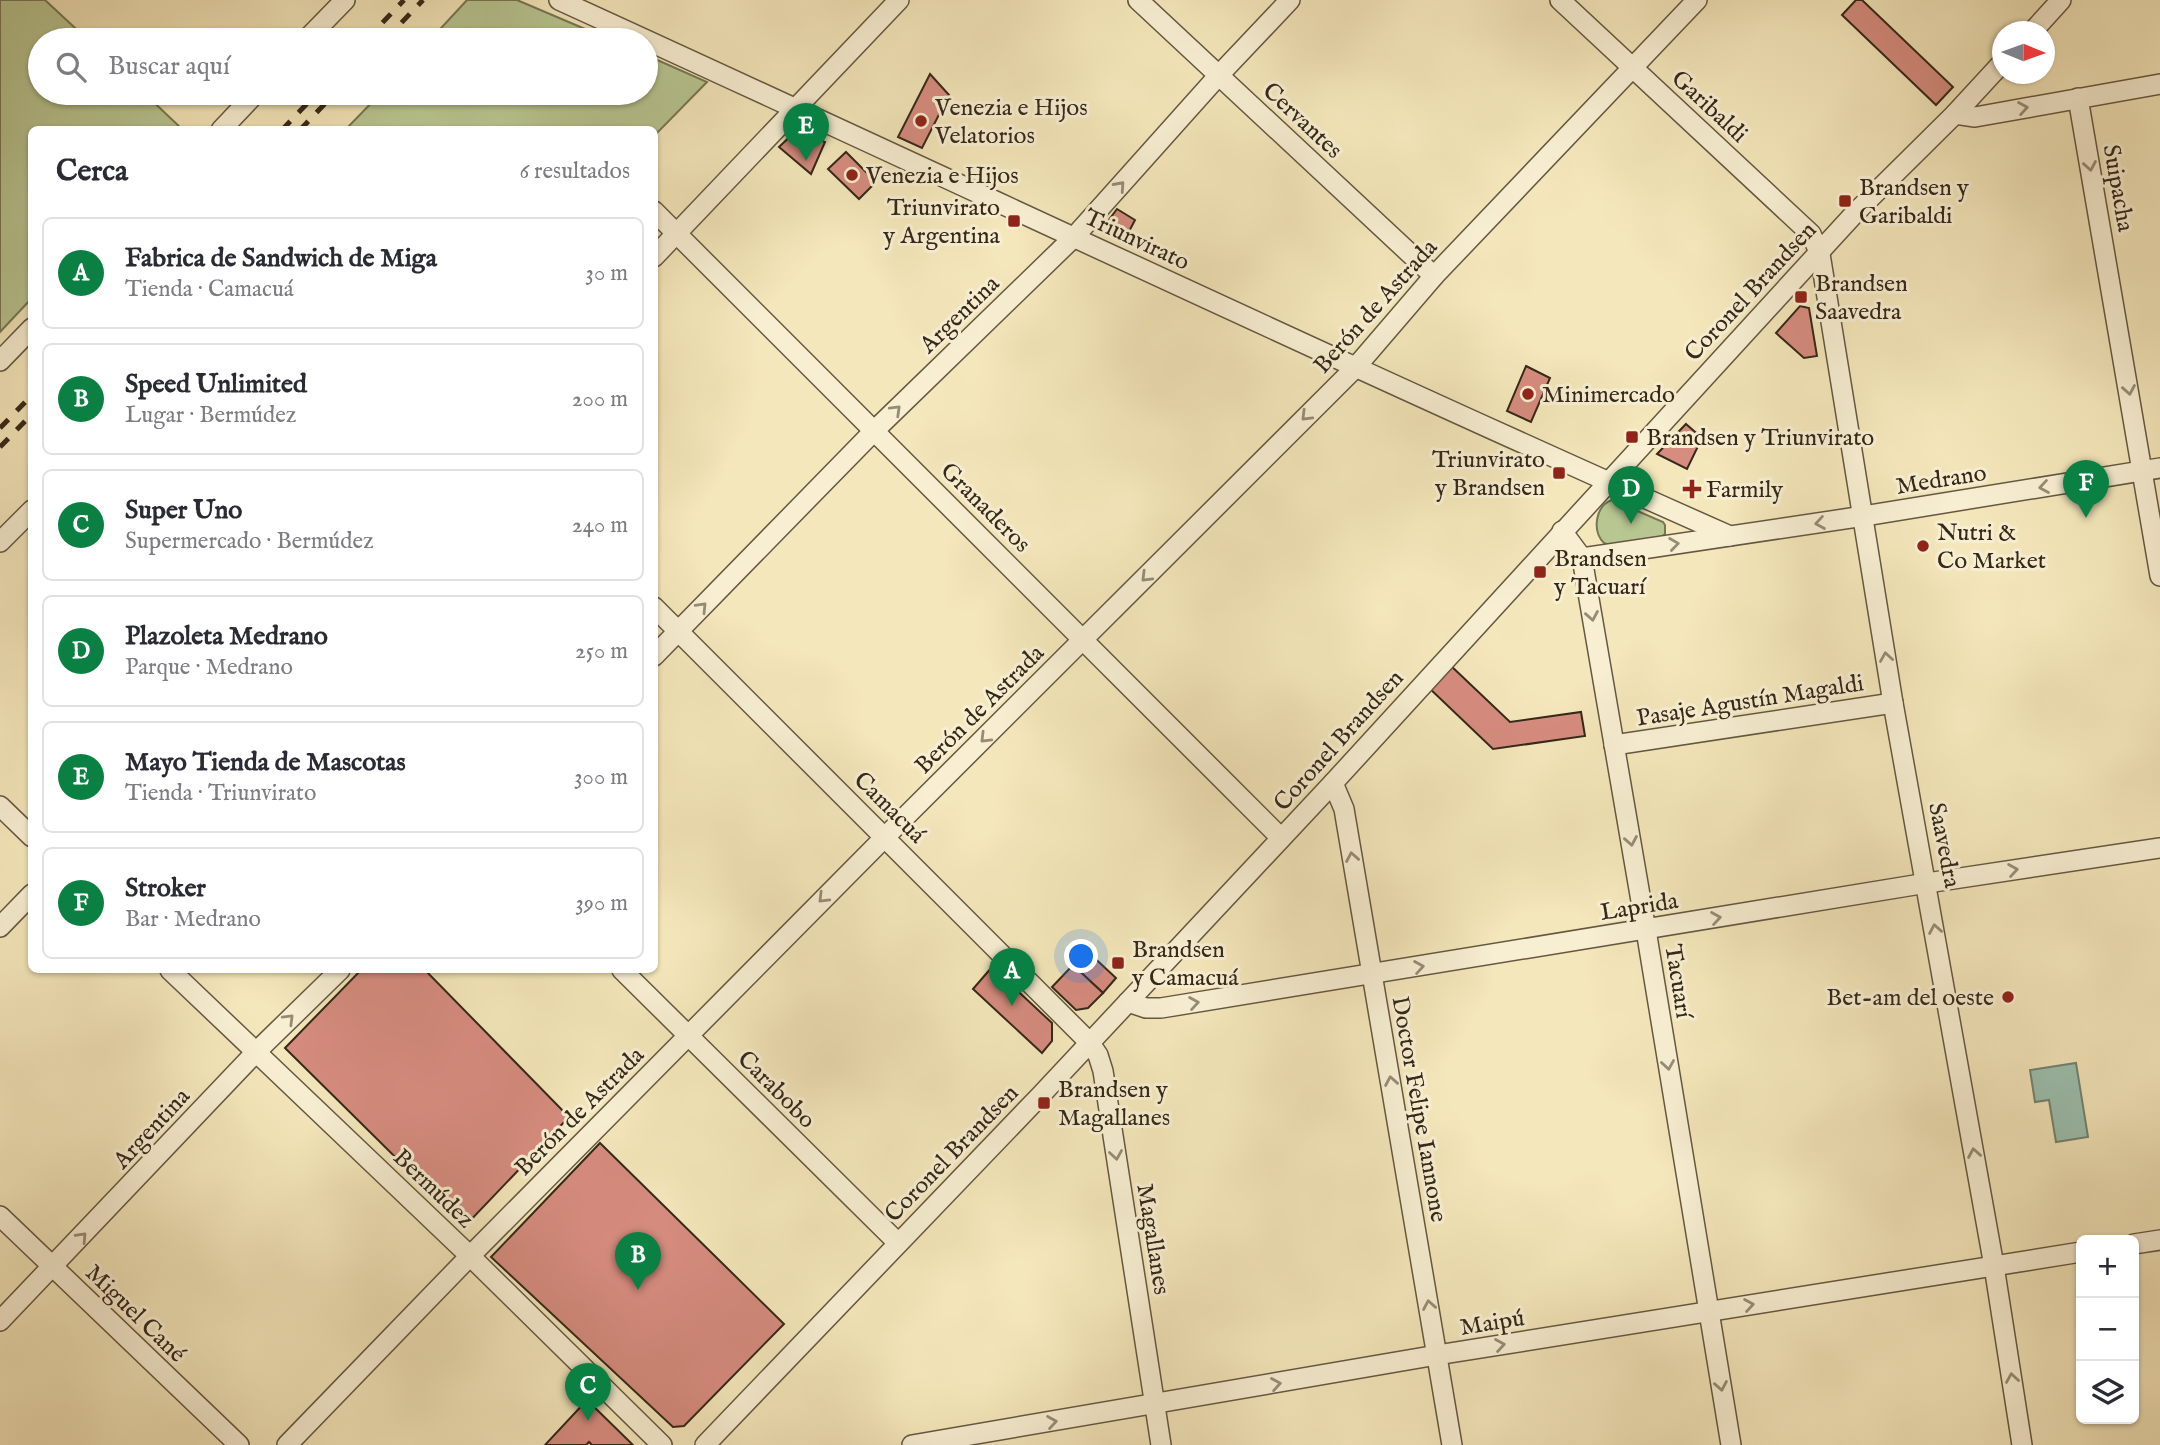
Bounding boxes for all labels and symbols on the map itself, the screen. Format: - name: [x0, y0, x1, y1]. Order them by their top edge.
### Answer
- north arrow: [1992, 21, 2055, 84]
- street label: Garibaldi: [1664, 64, 1754, 150]
- street label: Cervantes: [1255, 76, 1349, 166]
- place label: Venezia e Hijos Velatorios: [934, 93, 1088, 152]
- one-way arrow: [2017, 102, 2029, 117]
- pin: E: [783, 103, 829, 161]
- marker: Venezia e Hijos Velatorios: [913, 113, 929, 129]
- street label: Suipacha: [2095, 142, 2141, 235]
- one-way arrow: [2082, 160, 2097, 171]
- place label: Venezia e Hijos: [865, 161, 1019, 192]
- marker: Venezia e Hijos: [844, 167, 860, 183]
- place label: Brandsen y Garibaldi: [1859, 173, 1969, 232]
- one-way arrow: [1112, 181, 1124, 194]
- place label: Triunvirato y Argentina: [882, 193, 1001, 252]
- marker: Brandsen y Garibaldi: [1837, 193, 1853, 209]
- street label: Triunvirato: [1079, 202, 1194, 278]
- marker: Triunvirato y Argentina: [1006, 213, 1022, 229]
- street label: Coronel Brandsen: [1678, 215, 1824, 368]
- street label: Berón de Astrada: [1307, 233, 1445, 381]
- street label: Argentina: [913, 269, 1007, 362]
- place label: Brandsen Saavedra: [1815, 269, 1908, 328]
- marker: Brandsen Saavedra: [1793, 289, 1809, 305]
- place label: Minimercado: [1542, 380, 1675, 411]
- one-way arrow: [2121, 384, 2136, 396]
- marker: Minimercado: [1520, 386, 1536, 402]
- one-way arrow: [888, 405, 901, 418]
- one-way arrow: [1302, 408, 1315, 421]
- place label: Brandsen y Triunvirato: [1646, 423, 1874, 454]
- marker: Brandsen y Triunvirato: [1624, 429, 1640, 445]
- place label: Triunvirato y Brandsen: [1432, 445, 1545, 504]
- street label: Granaderos: [933, 456, 1037, 560]
- street label: Medrano: [1894, 458, 1989, 503]
- pin: F: [2063, 460, 2109, 518]
- marker: Triunvirato y Brandsen: [1551, 465, 1567, 481]
- pin: D: [1608, 466, 1654, 524]
- place label: Farmily: [1706, 475, 1783, 506]
- one-way arrow: [2038, 479, 2050, 494]
- marker: Farmily: [1684, 481, 1700, 497]
- one-way arrow: [1814, 515, 1825, 530]
- place label: Nutri & Co Market: [1937, 518, 2046, 577]
- one-way arrow: [1668, 537, 1680, 552]
- marker: Nutri & Co Market: [1915, 538, 1931, 554]
- place label: Brandsen y Tacuarí: [1553, 544, 1647, 603]
- marker: Brandsen y Tacuarí: [1532, 564, 1548, 580]
- one-way arrow: [1141, 569, 1154, 582]
- one-way arrow: [694, 602, 707, 615]
- one-way arrow: [1584, 610, 1599, 622]
- street label: Berón de Astrada: [909, 638, 1052, 781]
- one-way arrow: [1879, 651, 1894, 663]
- street label: Coronel Brandsen: [1267, 664, 1411, 818]
- street label: Pasaje Agustín Magaldi: [1634, 668, 1866, 735]
- one-way arrow: [980, 729, 993, 742]
- street label: Camacuá: [846, 765, 932, 851]
- street label: Saavedra: [1920, 800, 1967, 891]
- one-way arrow: [1622, 835, 1637, 847]
- one-way arrow: [1345, 851, 1360, 863]
- one-way arrow: [2007, 863, 2019, 878]
- street label: Laprida: [1598, 886, 1681, 929]
- one-way arrow: [819, 890, 832, 903]
- one-way arrow: [1710, 911, 1722, 926]
- one-way arrow: [1928, 923, 1943, 935]
- place label: Brandsen y Camacuá: [1131, 935, 1239, 994]
- your location: [1064, 939, 1098, 973]
- street label: Tacuarí: [1656, 942, 1699, 1022]
- pin: A: [989, 948, 1035, 1006]
- marker: Brandsen y Camacuá: [1110, 955, 1126, 971]
- one-way arrow: [1413, 960, 1425, 975]
- place label: Bet-am del oeste: [1826, 983, 1994, 1014]
- marker: Bet-am del oeste: [2000, 989, 2016, 1005]
- street label: Doctor Felipe Iannone: [1383, 994, 1454, 1225]
- one-way arrow: [1189, 996, 1200, 1011]
- one-way arrow: [281, 1015, 294, 1028]
- street label: Berón de Astrada: [509, 1040, 652, 1183]
- street label: Carabobo: [730, 1044, 822, 1136]
- one-way arrow: [1660, 1059, 1675, 1071]
- place label: Brandsen y Magallanes: [1058, 1075, 1170, 1134]
- one-way arrow: [1384, 1075, 1399, 1087]
- street label: Coronel Brandsen: [878, 1078, 1026, 1230]
- street label: Argentina: [106, 1082, 198, 1177]
- marker: Brandsen y Magallanes: [1036, 1095, 1052, 1111]
- street label: Bermúdez: [386, 1143, 480, 1235]
- one-way arrow: [1967, 1147, 1982, 1159]
- one-way arrow: [1108, 1149, 1123, 1161]
- street label: Magallanes: [1128, 1181, 1177, 1297]
- one-way arrow: [73, 1232, 86, 1245]
- pin: B: [615, 1232, 661, 1290]
- street label: Miguel Cané: [78, 1258, 192, 1370]
- one-way arrow: [1743, 1298, 1755, 1313]
- one-way arrow: [1422, 1299, 1437, 1311]
- street label: Maipú: [1458, 1303, 1527, 1344]
- one-way arrow: [1494, 1338, 1506, 1353]
- pin: C: [565, 1363, 611, 1421]
- one-way arrow: [2004, 1372, 2019, 1383]
- one-way arrow: [1270, 1377, 1282, 1392]
- one-way arrow: [1713, 1380, 1728, 1392]
- one-way arrow: [1046, 1415, 1058, 1430]

